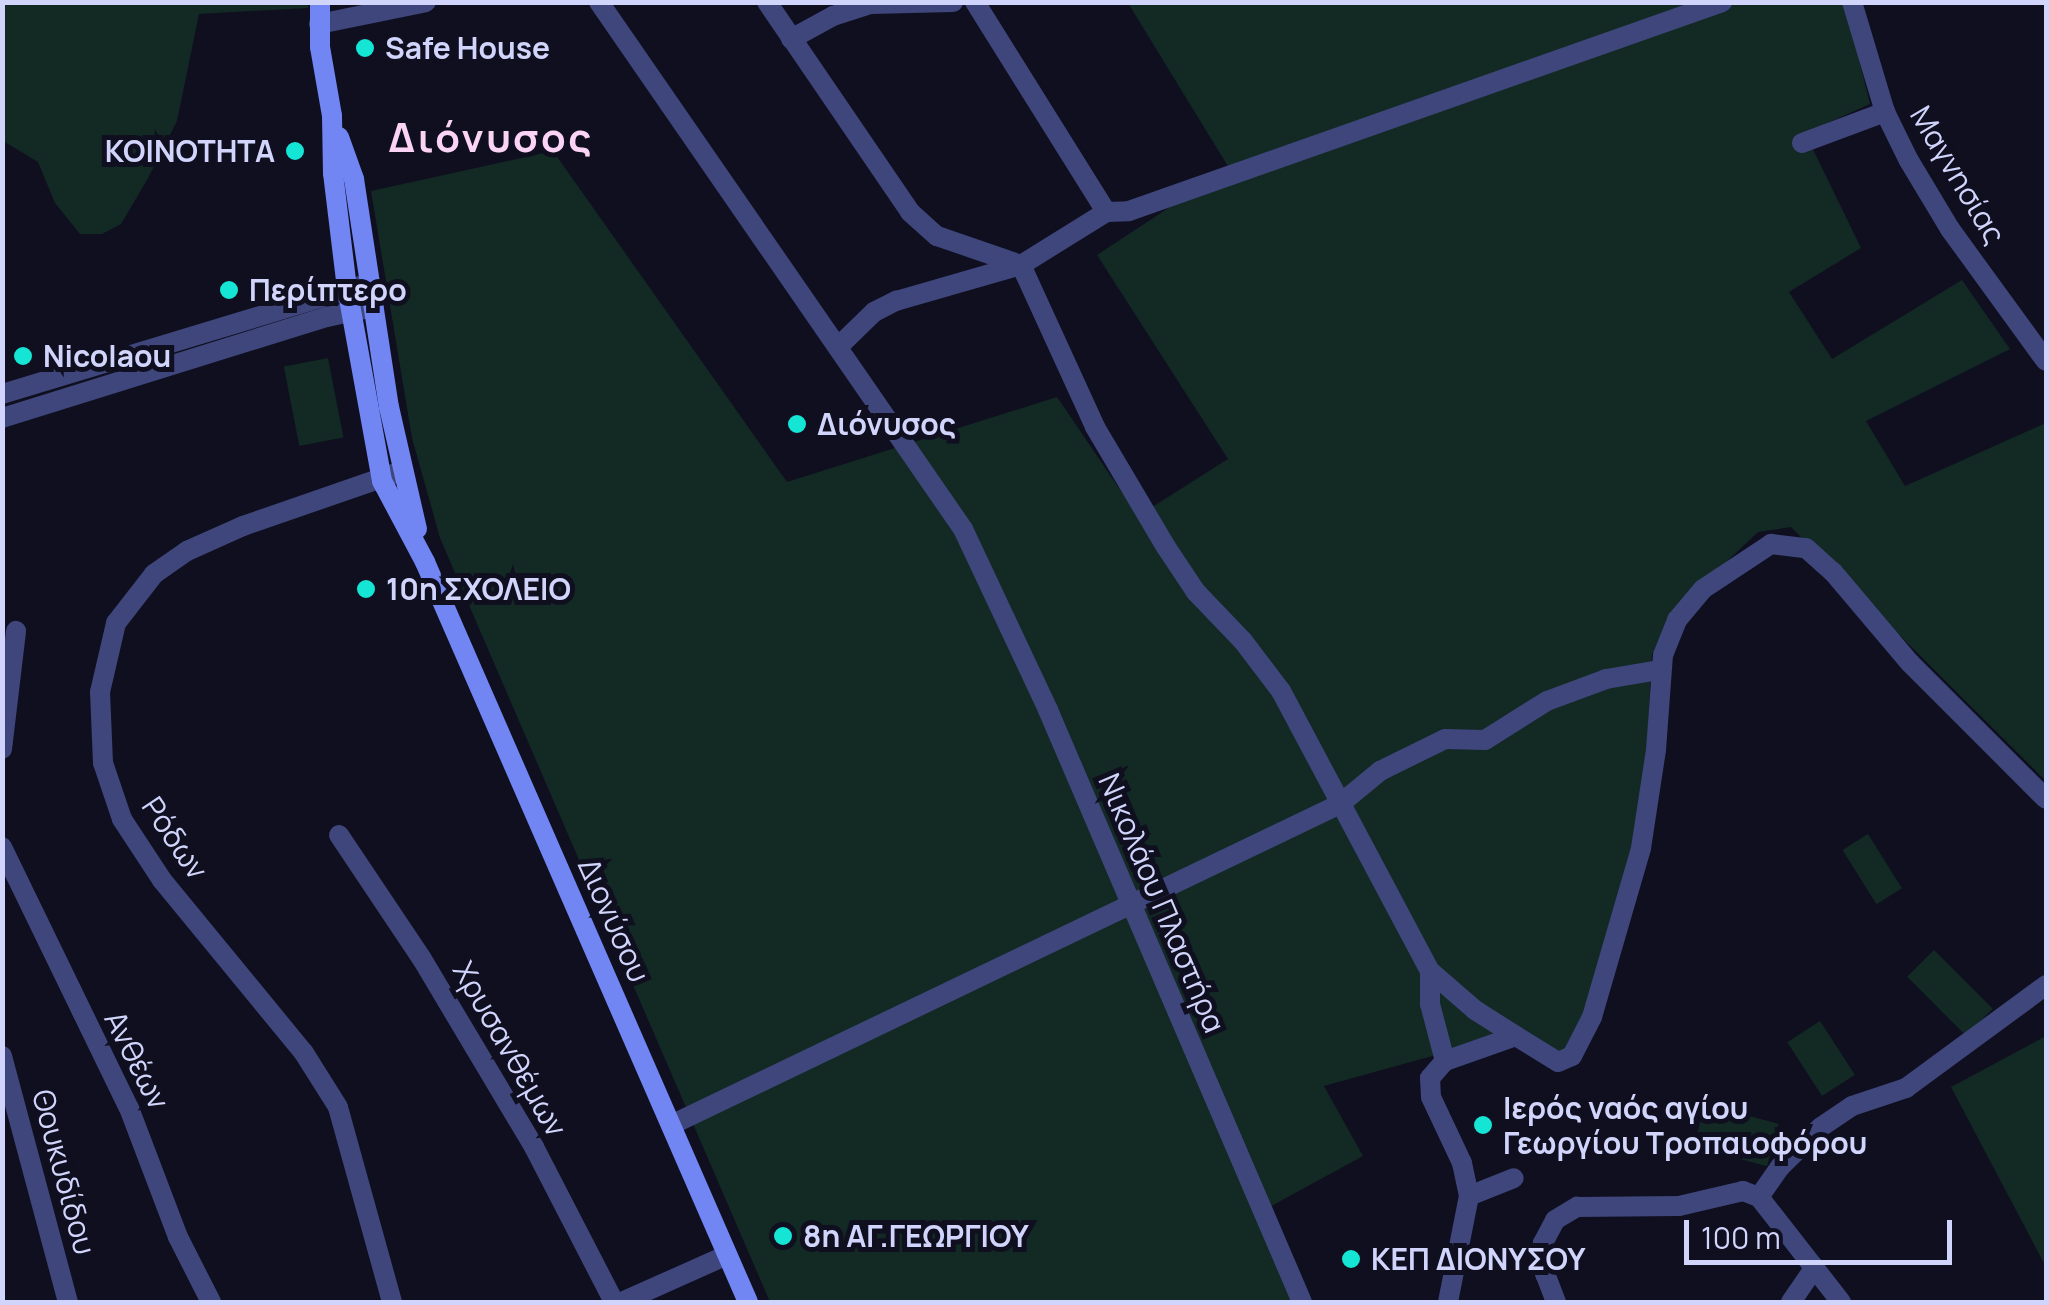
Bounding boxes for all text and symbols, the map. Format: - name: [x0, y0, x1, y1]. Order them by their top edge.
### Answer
- place label: Safe House: [385, 30, 550, 66]
- marker: Safe House: [354, 37, 376, 59]
- street label: Μαγνησίας: [1903, 100, 2013, 250]
- district label: Διόνυσος: [388, 113, 594, 161]
- place label: ΚΟΙΝΟΤΗΤΑ: [105, 133, 275, 169]
- marker: ΚΟΙΝΟΤΗΤΑ: [284, 140, 306, 162]
- place label: Περίπτερο: [249, 272, 407, 308]
- marker: Περίπτερο: [218, 279, 240, 301]
- place label: Nicolaou: [43, 338, 171, 374]
- marker: Nicolaou: [12, 345, 34, 367]
- place label: Διόνυσος: [817, 406, 956, 442]
- marker: Διόνυσος: [786, 413, 808, 435]
- place label: 10η ΣΧΟΛΕΙΟ: [386, 571, 571, 607]
- marker: 10η ΣΧΟΛΕΙΟ: [355, 578, 377, 600]
- street label: Νικολάου Πλαστήρα: [1091, 768, 1233, 1038]
- street label: Ρόδων: [134, 790, 216, 886]
- street label: Διονύσου: [571, 852, 657, 988]
- street label: Χρυσανθέμων: [445, 955, 575, 1143]
- street label: Ανθέων: [97, 1005, 177, 1115]
- street label: Θουκυδίδου: [25, 1085, 103, 1259]
- place label: Ιερός ναός αγίου Γεωργίου Τροπαιοφόρου: [1503, 1090, 1867, 1160]
- marker: Ιερός ναός αγίου Γεωργίου Τροπαιοφόρου: [1472, 1114, 1494, 1136]
- scale bar: [1689, 1200, 1956, 1262]
- text: 100 m: [1701, 1217, 1781, 1258]
- place label: 8η ΑΓ.ΓΕΩΡΓΙΟΥ: [803, 1218, 1029, 1254]
- marker: 8η ΑΓ.ΓΕΩΡΓΙΟΥ: [772, 1225, 794, 1247]
- place label: ΚΕΠ ΔΙΟΝΥΣΟΥ: [1371, 1241, 1586, 1277]
- marker: ΚΕΠ ΔΙΟΝΥΣΟΥ: [1340, 1248, 1362, 1270]

